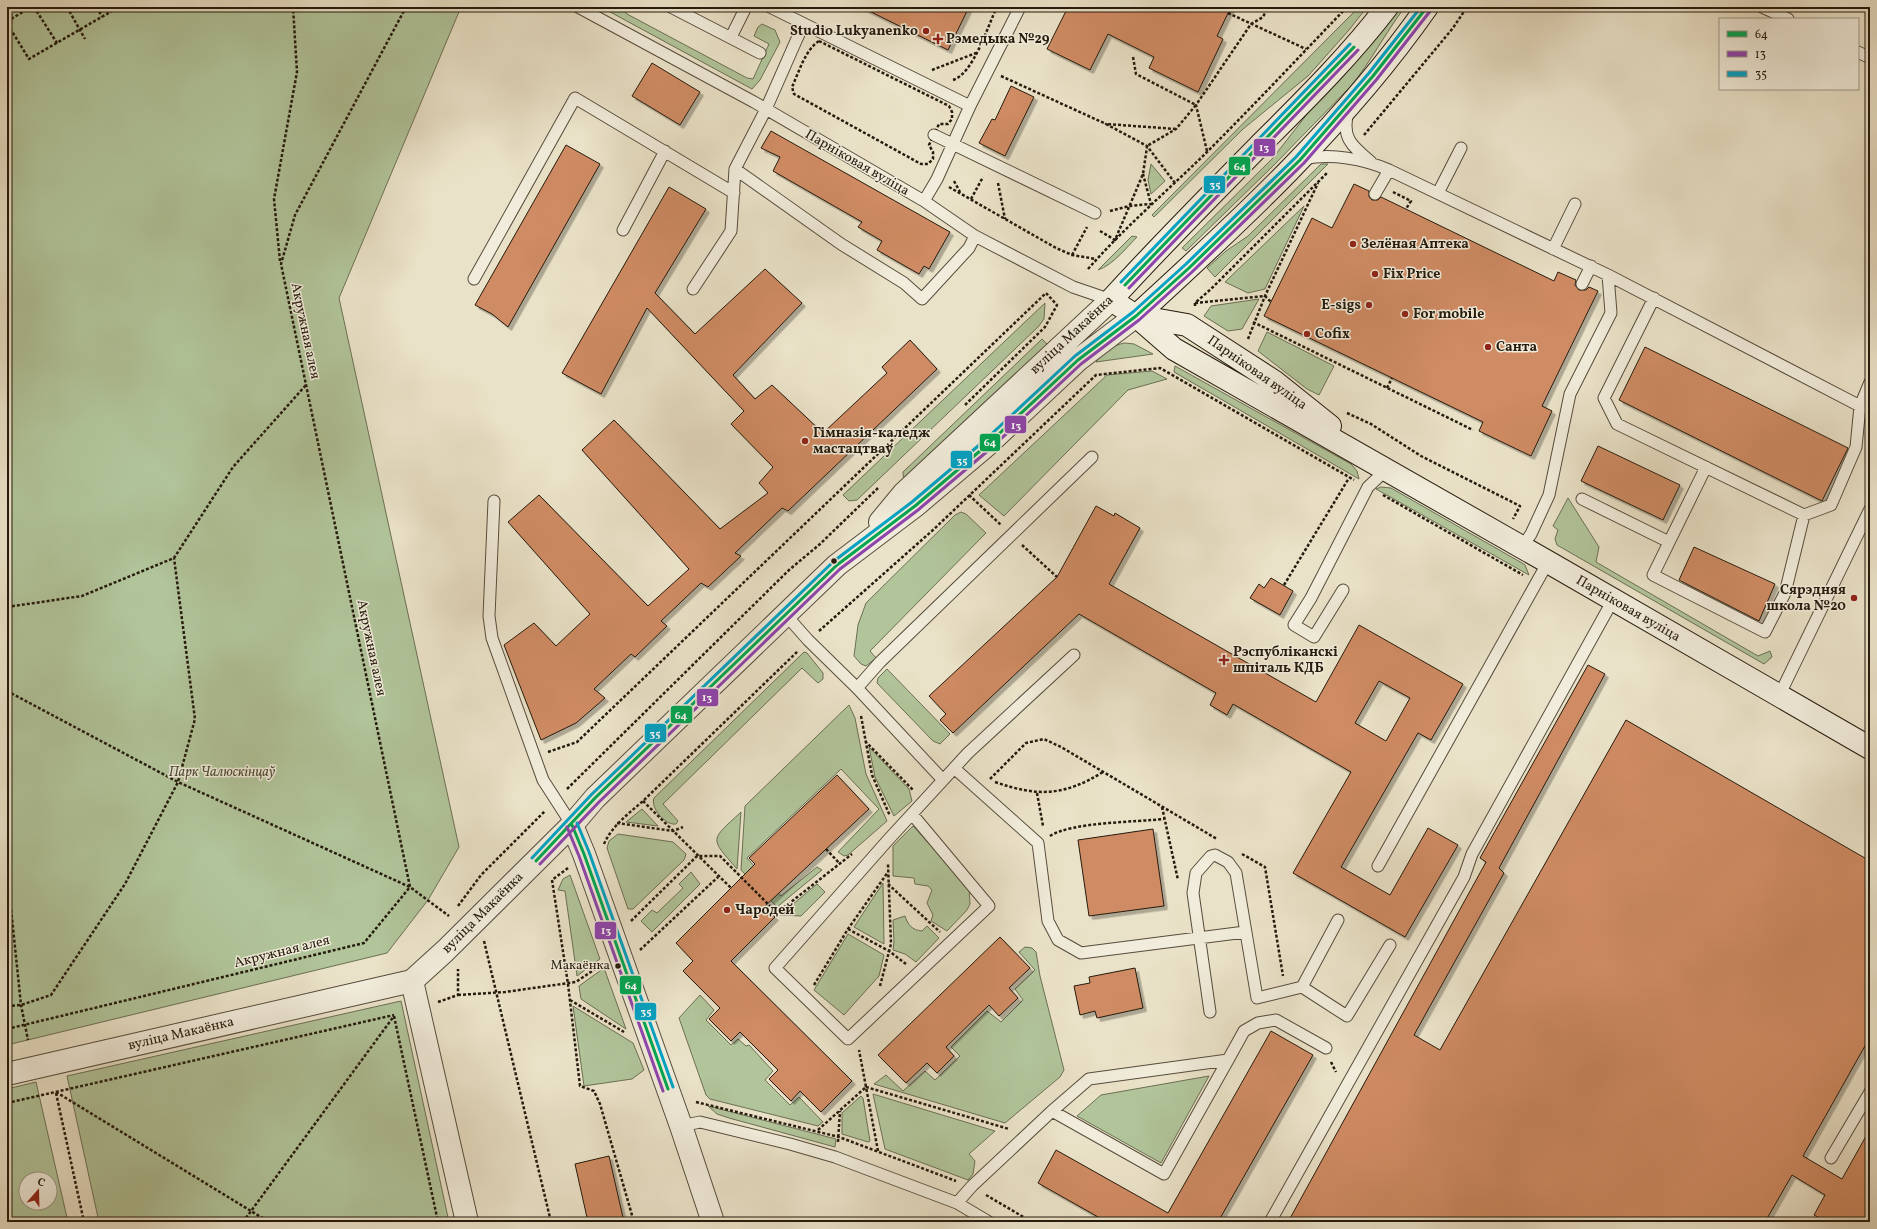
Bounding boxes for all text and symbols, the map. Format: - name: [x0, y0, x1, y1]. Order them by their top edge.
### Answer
- legend: [1719, 18, 1859, 90]
- place label: Studio Lukyanenko: [790, 22, 918, 41]
- marker: Studio Lukyanenko: [921, 26, 931, 36]
- text: 64: [1755, 27, 1768, 43]
- place label: Рэмедыка №29: [946, 30, 1050, 49]
- marker: Рэмедыка №29: [933, 34, 943, 44]
- text: 13: [1755, 47, 1766, 63]
- text: 35: [1755, 67, 1767, 83]
- street label: Парніковая вуліца: [801, 125, 913, 201]
- line badge: 13: [1253, 138, 1276, 157]
- text: 13: [1259, 141, 1269, 156]
- line badge: 64: [1228, 156, 1251, 176]
- text: 64: [1234, 160, 1247, 175]
- line badge: 35: [1203, 175, 1226, 194]
- text: 35: [1210, 178, 1220, 193]
- place label: Зелёная Аптека: [1361, 235, 1469, 254]
- marker: Зелёная Аптека: [1348, 239, 1358, 249]
- place label: Fix Price: [1383, 265, 1440, 284]
- marker: Fix Price: [1370, 269, 1380, 279]
- street label: Акружная алея: [286, 281, 324, 381]
- street label: вуліца Макаёнка: [1026, 291, 1118, 379]
- place label: E-sigs: [1321, 296, 1361, 315]
- marker: E-sigs: [1364, 300, 1374, 310]
- place label: For mobile: [1413, 305, 1484, 324]
- marker: For mobile: [1400, 309, 1410, 319]
- place label: Cofix: [1315, 325, 1350, 344]
- marker: Cofix: [1302, 329, 1312, 339]
- street label: Парніковая вуліца: [1203, 331, 1311, 415]
- place label: Санта: [1496, 338, 1537, 357]
- marker: Санта: [1483, 342, 1493, 352]
- line badge: 13: [1004, 415, 1027, 434]
- text: 13: [1011, 419, 1021, 434]
- place label: Гімназія-каледж мастацтваў: [813, 424, 930, 459]
- line badge: 64: [979, 433, 1001, 452]
- marker: Гімназія-каледж мастацтваў: [800, 436, 810, 446]
- text: 64: [984, 436, 997, 451]
- line badge: 35: [950, 450, 973, 469]
- text: 35: [957, 454, 967, 469]
- unlabelled marker: [829, 556, 839, 566]
- street label: Парніковая вуліца: [1572, 571, 1684, 647]
- place label: Сярэдняя школа №20: [1767, 581, 1846, 616]
- marker: Сярэдняя школа №20: [1849, 593, 1859, 603]
- street label: Акружная алея: [352, 598, 390, 698]
- place label: Рэспубліканскі шпіталь КДБ: [1233, 643, 1338, 678]
- marker: Рэспубліканскі шпіталь КДБ: [1218, 654, 1230, 666]
- line badge: 13: [696, 688, 719, 707]
- text: 13: [702, 691, 712, 706]
- line badge: 64: [670, 705, 693, 724]
- text: 64: [675, 709, 688, 724]
- line badge: 35: [644, 723, 667, 743]
- text: 35: [650, 727, 660, 742]
- park label: Парк Чалюскінцаў: [169, 763, 276, 782]
- street label: вуліца Макаёнка: [438, 868, 528, 958]
- place label: Чародей: [735, 901, 794, 920]
- marker: Чародей: [722, 905, 732, 915]
- line badge: 13: [594, 921, 617, 940]
- text: 13: [601, 924, 611, 939]
- street label: Акружная алея: [232, 931, 332, 973]
- place label: Макаёнка: [551, 957, 610, 975]
- marker: Макаёнка: [613, 961, 623, 971]
- line badge: 64: [619, 975, 642, 995]
- text: 64: [625, 979, 638, 994]
- line badge: 35: [634, 1002, 657, 1021]
- text: 35: [641, 1005, 651, 1020]
- street label: вуліца Макаёнка: [126, 1013, 236, 1055]
- north arrow: [18, 1171, 58, 1211]
- text: С: [35, 1175, 47, 1191]

